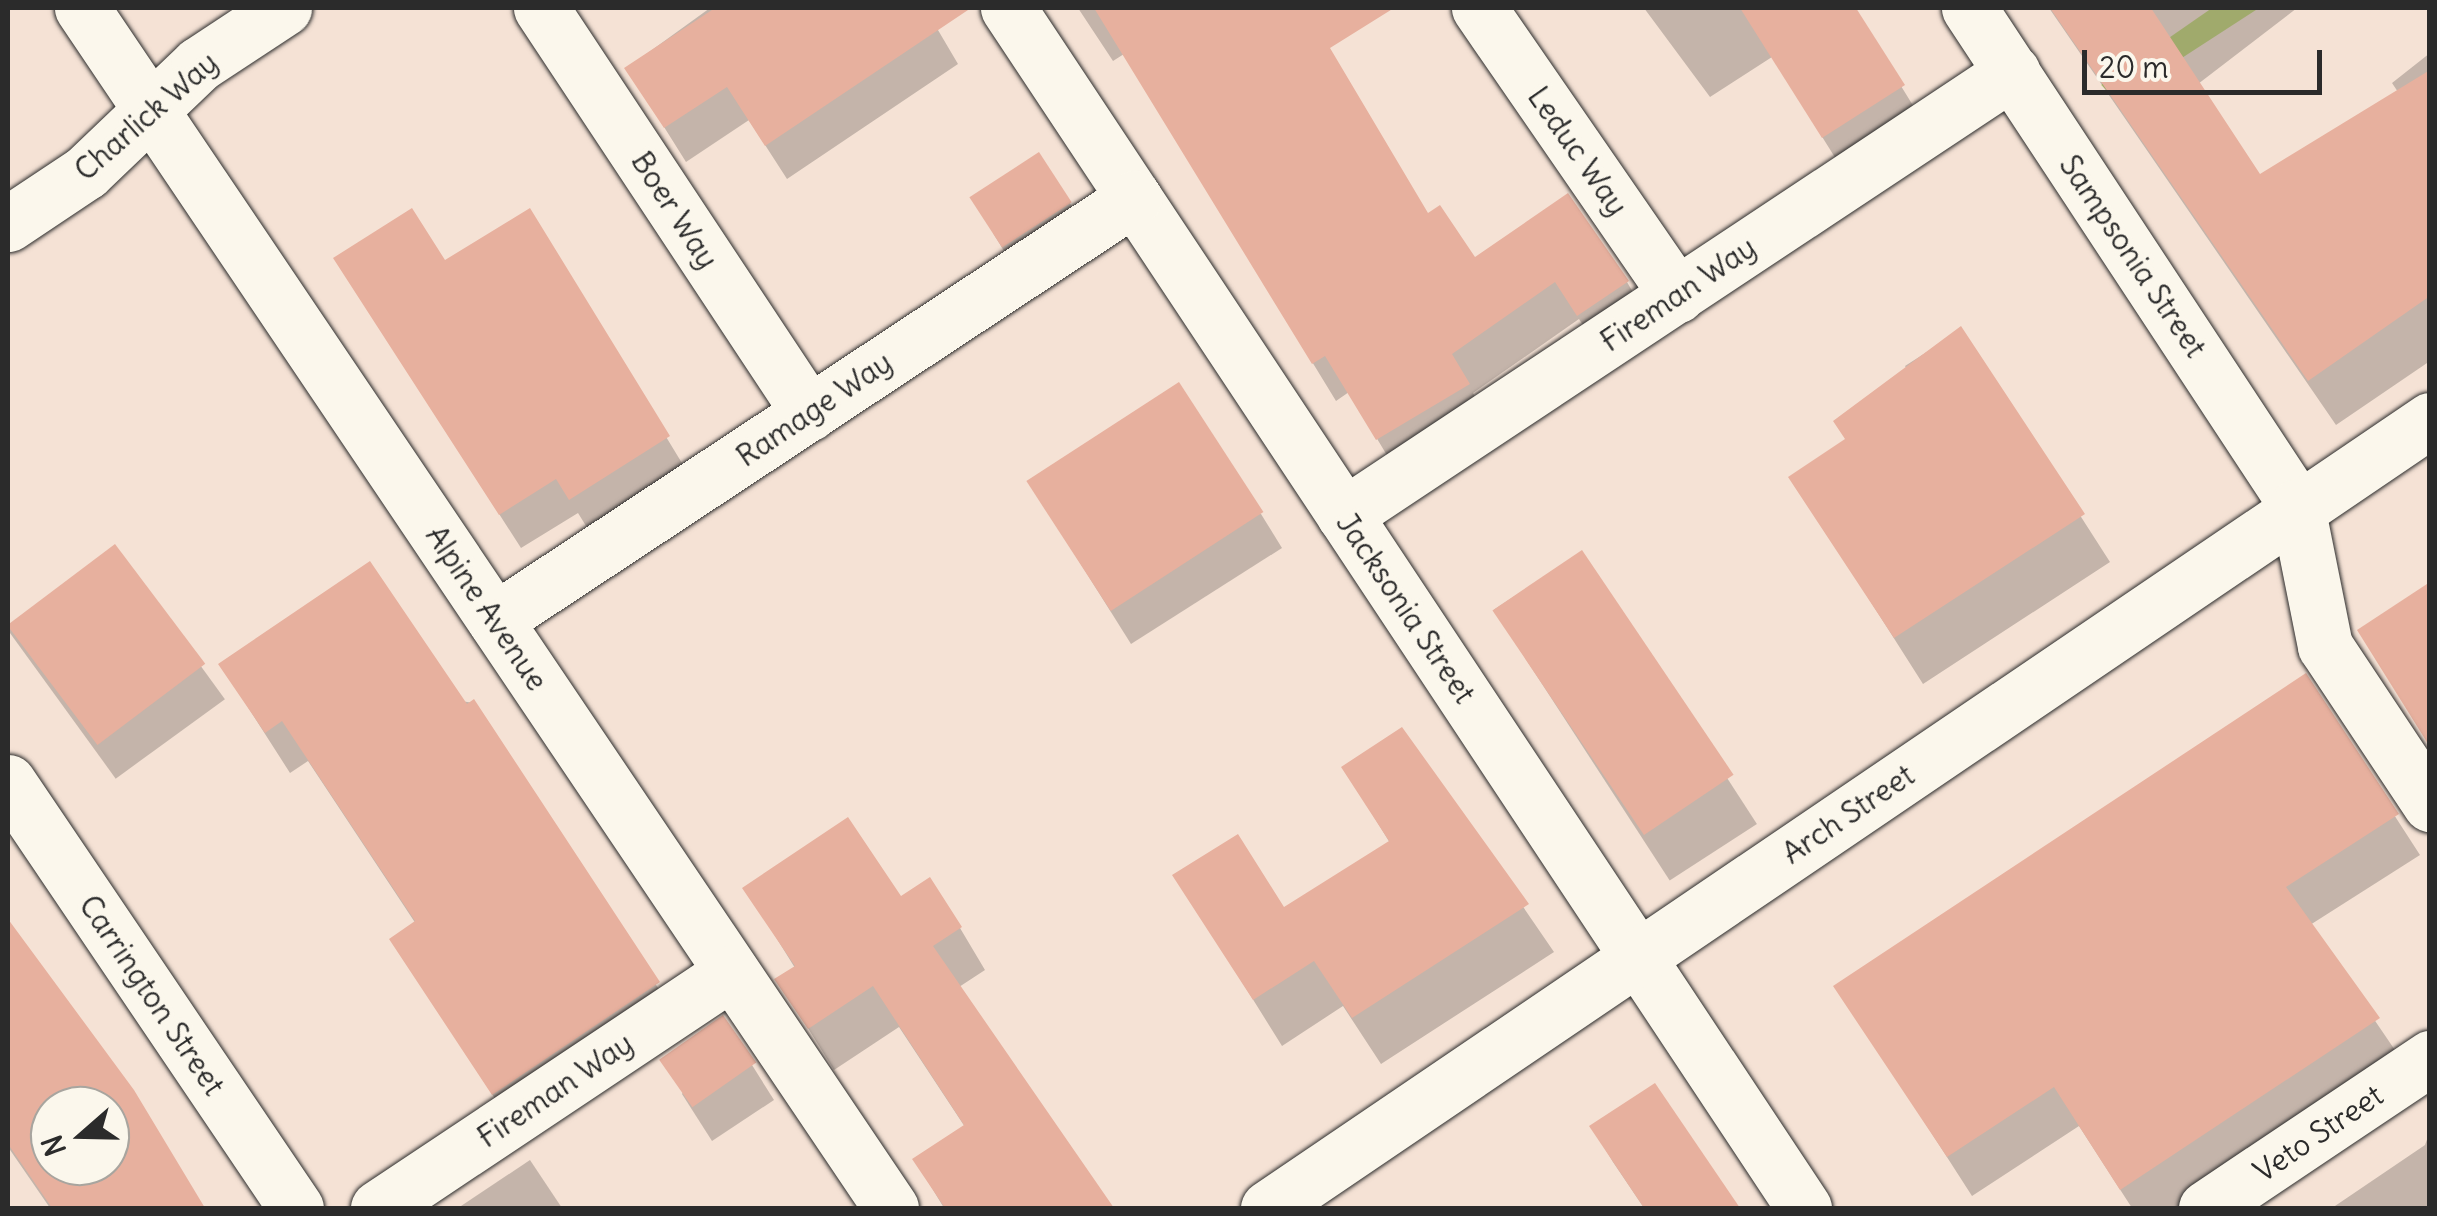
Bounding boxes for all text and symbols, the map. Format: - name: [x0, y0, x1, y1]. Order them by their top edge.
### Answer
- scale bar: [2087, 30, 2327, 92]
- street label: Charlick Way: [67, 44, 225, 188]
- text: 20 m: [2099, 48, 2169, 86]
- street label: Leduc Way: [1520, 80, 1636, 222]
- street label: Boer Way: [624, 145, 726, 275]
- street label: Sampsonia Street: [2052, 148, 2214, 364]
- street label: Fireman Way: [1594, 229, 1762, 359]
- street label: Ramage Way: [729, 344, 899, 474]
- street label: Jacksonia Street: [1329, 506, 1483, 710]
- street label: Alpine Avenue: [419, 519, 555, 697]
- street label: Arch Street: [1775, 757, 1921, 871]
- street label: Carrington Street: [72, 888, 232, 1102]
- street label: Fireman Way: [471, 1025, 639, 1155]
- street label: Veto Street: [2247, 1077, 2389, 1189]
- north arrow: [30, 1086, 130, 1186]
- text: N: [33, 1130, 74, 1161]

